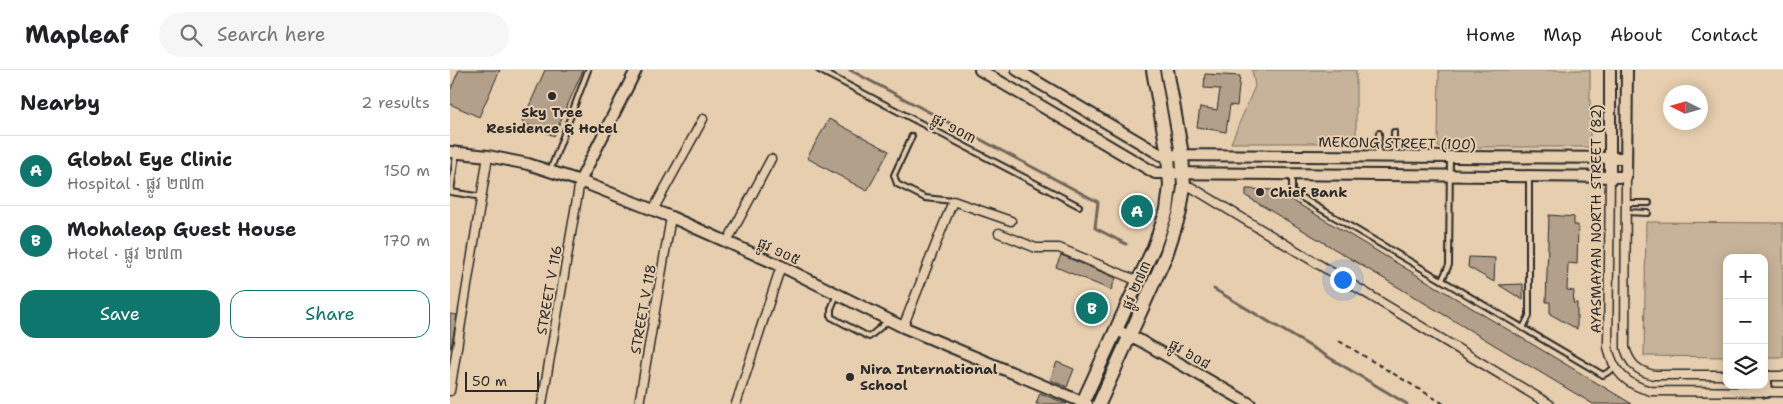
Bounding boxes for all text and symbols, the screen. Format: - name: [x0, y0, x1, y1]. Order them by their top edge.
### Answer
- search box: [159, 12, 509, 57]
- text: Mapleaf: [25, 19, 129, 51]
- icon: search: [177, 21, 205, 49]
- text: Search here: [217, 22, 325, 47]
- text: Home: [1466, 23, 1515, 47]
- text: Map: [1543, 23, 1582, 47]
- text: About: [1610, 23, 1663, 47]
- text: Contact: [1691, 23, 1758, 47]
- north arrow: [1663, 85, 1708, 130]
- text: Nearby: [20, 89, 100, 117]
- marker: Sky Tree Residence & Hotel: [546, 90, 558, 102]
- text: 2 results: [361, 92, 430, 113]
- place label: Sky Tree Residence & Hotel: [486, 103, 618, 137]
- street label: AYASMAYAN NORTH STREET (82): [1587, 104, 1605, 334]
- street label: ផ្លូវ ១០៣: [927, 109, 979, 150]
- street label: MEKONG STREET (100): [1318, 133, 1476, 153]
- text: Global Eye Clinic: [67, 147, 232, 172]
- text: A: [30, 160, 42, 181]
- text: 150 m: [383, 160, 430, 181]
- text: Hospital · ផ្លូវ ២៧៣: [67, 173, 205, 194]
- place label: Chief Bank: [1270, 183, 1347, 201]
- marker: Chief Bank: [1254, 186, 1266, 198]
- pin: A: [1121, 192, 1153, 230]
- text: Mohaleap Guest House: [67, 217, 297, 242]
- text: B: [31, 230, 41, 251]
- text: 170 m: [383, 230, 430, 251]
- street label: ផ្លូវ ១០៥: [754, 233, 803, 271]
- text: Hotel · ផ្លូវ ២៧៣: [67, 243, 183, 264]
- street label: STREET V 116: [532, 244, 566, 336]
- map controls: [1723, 254, 1768, 389]
- button: +: [1723, 254, 1768, 299]
- street label: ផ្លូវ ២៧៣: [1117, 258, 1158, 314]
- street label: STREET V 118: [626, 263, 660, 355]
- your location: [1330, 267, 1356, 293]
- pin: B: [1076, 289, 1108, 327]
- button: Save: [20, 290, 220, 338]
- button: Share: [230, 290, 430, 338]
- button: −: [1723, 299, 1768, 344]
- street label: ផ្លូវ ៦០៨: [1164, 335, 1214, 376]
- button: layers: [1723, 344, 1768, 389]
- place label: Nira International School: [860, 360, 998, 394]
- scale bar: [465, 369, 539, 392]
- marker: Nira International School: [844, 371, 856, 383]
- text: 50 m: [472, 372, 507, 390]

